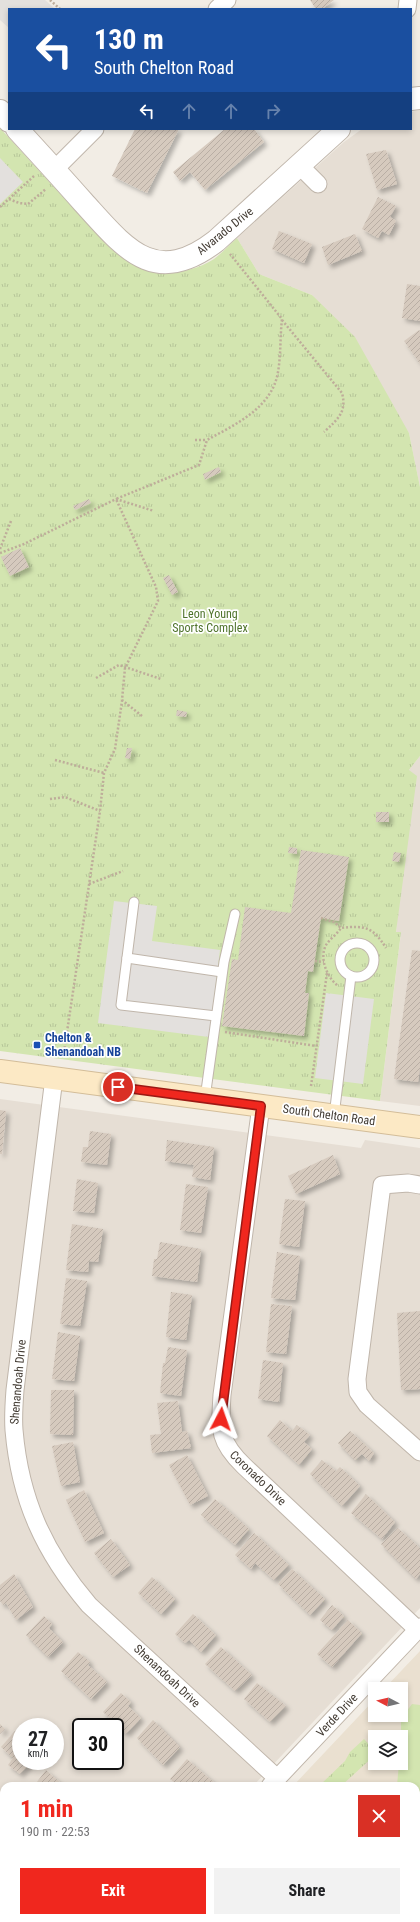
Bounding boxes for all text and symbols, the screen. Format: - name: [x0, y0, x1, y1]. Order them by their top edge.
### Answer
- text: 130 m: [94, 23, 164, 56]
- icon: left: [28, 24, 80, 76]
- text: South Chelton Road: [94, 57, 234, 78]
- icon: left: [136, 100, 158, 122]
- icon: ahead: [178, 100, 200, 122]
- icon: ahead: [220, 100, 242, 122]
- icon: right: [262, 100, 284, 122]
- street label: Alvarado Drive: [194, 204, 256, 258]
- park label: Leon Young Sports Complex: [172, 607, 248, 635]
- place label: Chelton & Shenandoah NB: [45, 1031, 121, 1059]
- marker: Chelton & Shenandoah NB: [32, 1040, 42, 1050]
- pin: [101, 1070, 135, 1104]
- icon: arrive: [107, 1076, 129, 1098]
- street label: South Chelton Road: [282, 1102, 376, 1128]
- street label: Shenandoah Drive: [7, 1339, 29, 1425]
- position arrow: [200, 1398, 242, 1440]
- street label: Coronado Drive: [227, 1448, 289, 1509]
- street label: Shenandoah Drive: [131, 1642, 203, 1710]
- north arrow: [368, 1682, 408, 1722]
- map controls: [368, 1682, 408, 1770]
- street label: Verde Drive: [313, 1690, 361, 1739]
- speed limit sign: 30: [72, 1718, 124, 1770]
- text: 27: [28, 1727, 48, 1751]
- button: layers: [368, 1730, 408, 1770]
- text: km/h: [28, 1748, 48, 1759]
- text: 1 min: [20, 1795, 73, 1823]
- button: close: [358, 1795, 400, 1837]
- text: 190 m · 22:53: [20, 1824, 90, 1839]
- button: Exit: [20, 1868, 206, 1914]
- button: Share: [214, 1868, 400, 1914]

